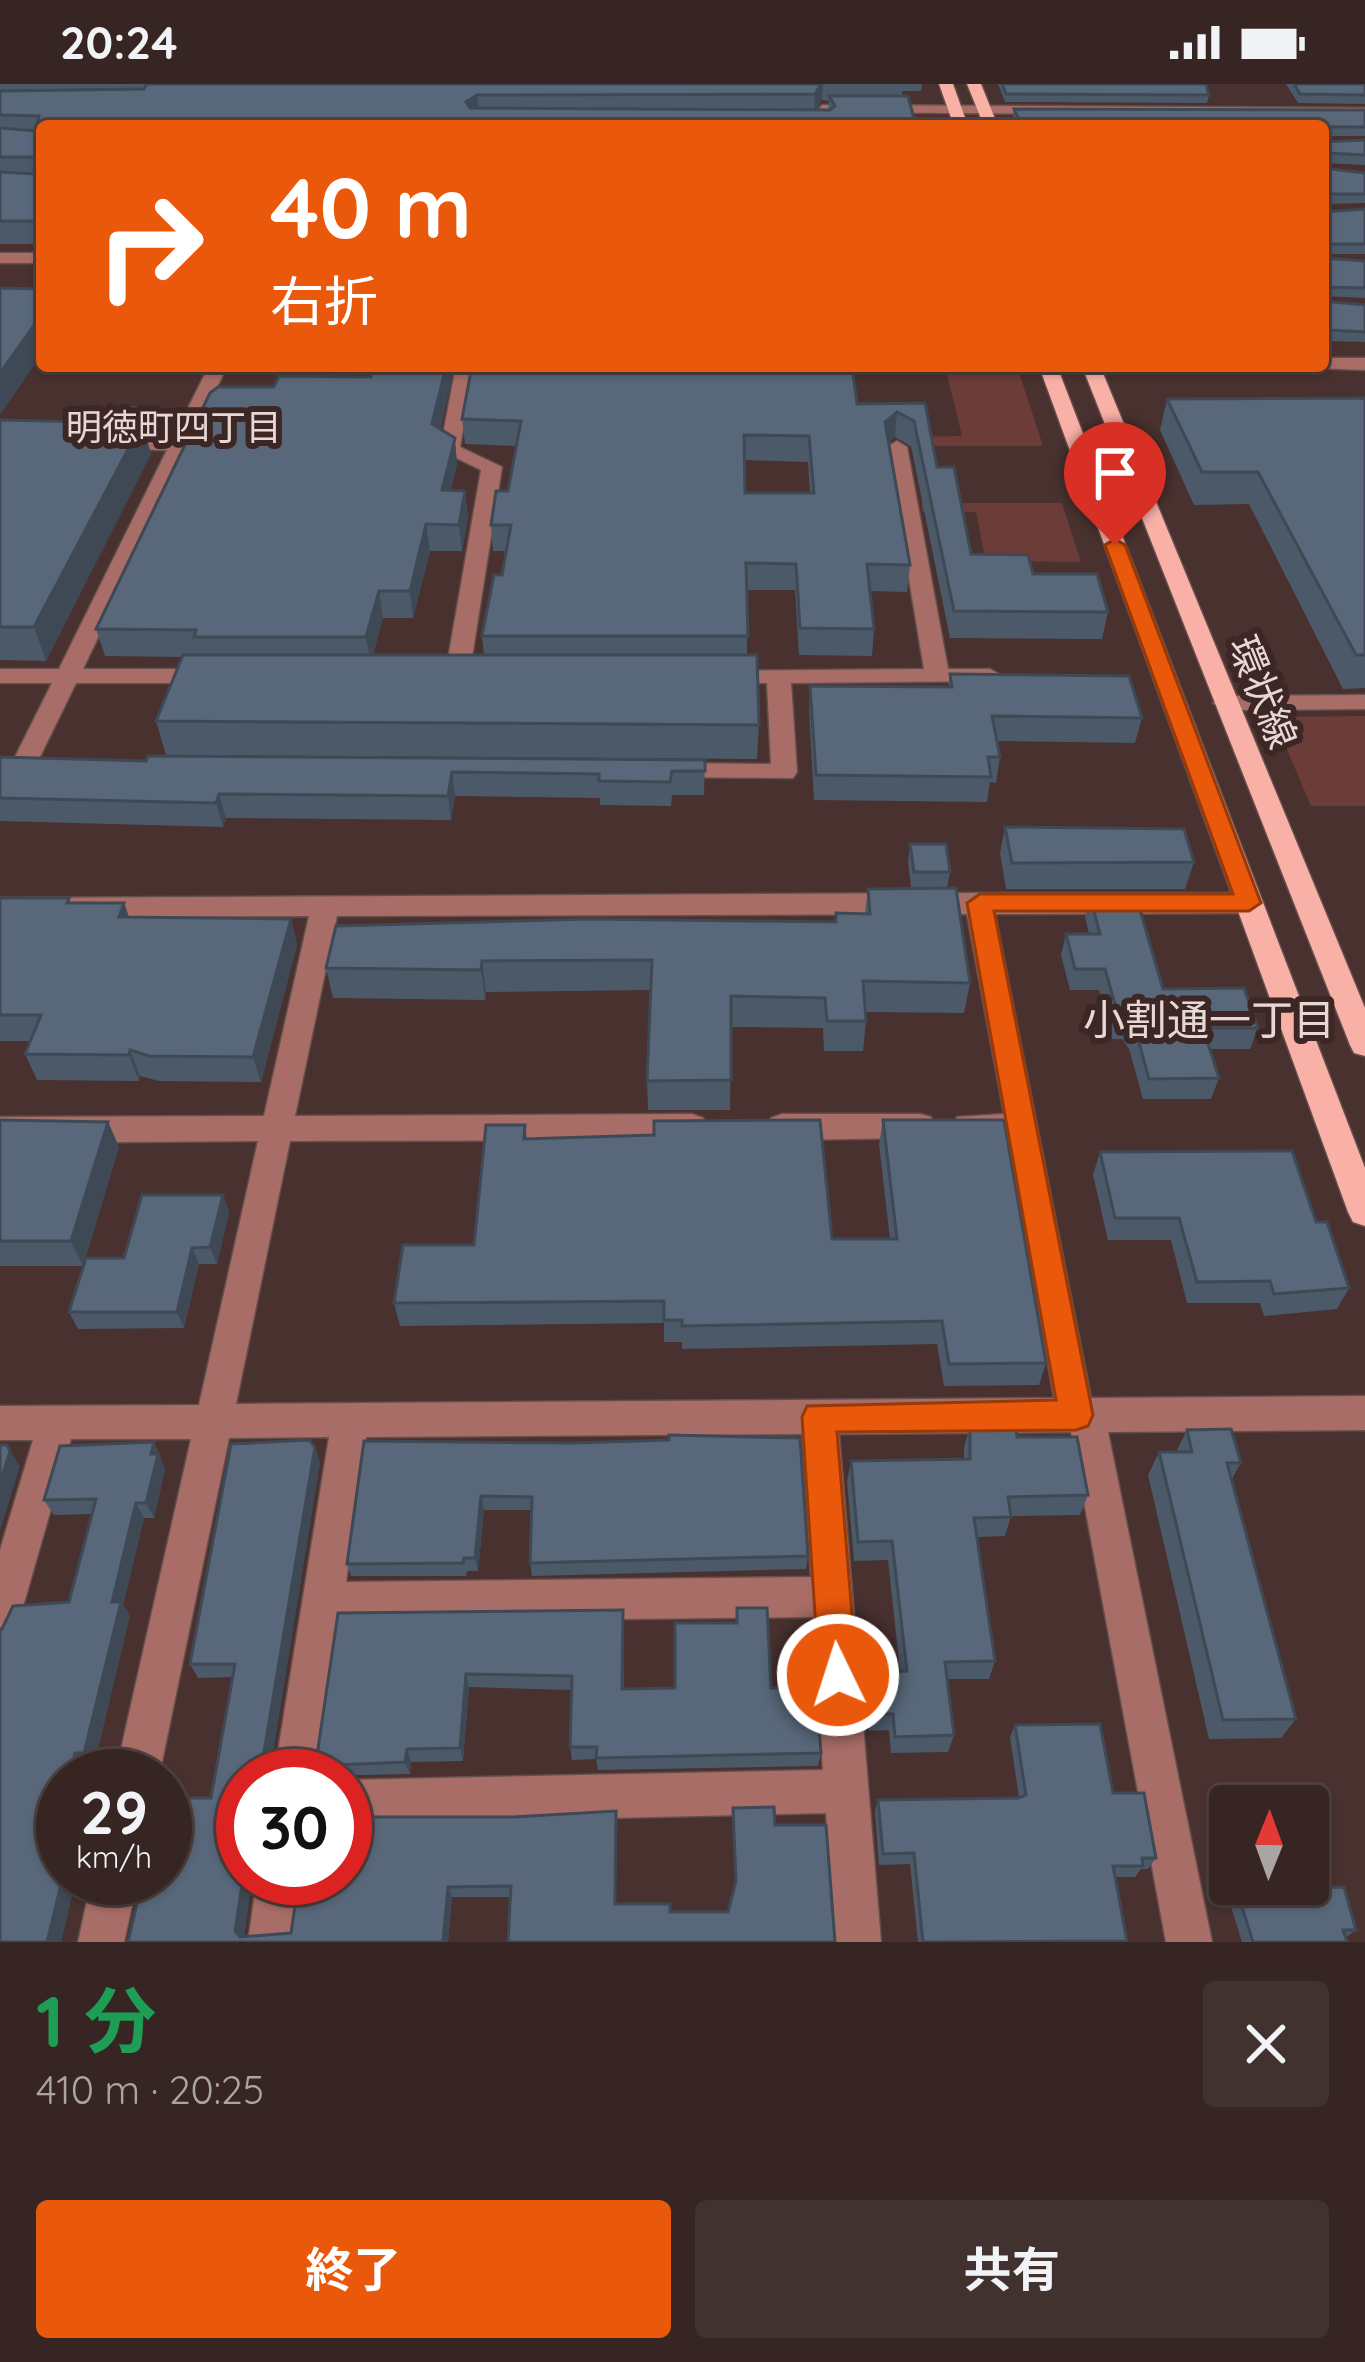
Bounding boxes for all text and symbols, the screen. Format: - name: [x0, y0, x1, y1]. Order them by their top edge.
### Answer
- text: 20:24: [60, 14, 178, 70]
- text: 40 m: [270, 154, 472, 259]
- icon: right: [72, 168, 228, 324]
- text: 右折: [270, 267, 378, 335]
- district label: 明徳町四丁目: [66, 404, 282, 449]
- pin: [1064, 422, 1166, 545]
- icon: arrive: [1082, 440, 1148, 506]
- street label: 環状線: [1219, 628, 1308, 755]
- district label: 小割通一丁目: [1083, 993, 1335, 1046]
- position arrow: [775, 1612, 901, 1738]
- speed limit sign: 30: [216, 1749, 372, 1905]
- text: 29: [80, 1774, 148, 1849]
- north arrow: [1209, 1785, 1329, 1905]
- map controls: [1209, 1785, 1329, 1905]
- text: km/h: [76, 1838, 152, 1876]
- text: 1 分: [36, 1975, 156, 2065]
- button: close: [1203, 1981, 1329, 2107]
- text: 410 m · 20:25: [36, 2065, 264, 2114]
- button: 終了: [36, 2200, 671, 2338]
- button: 共有: [695, 2200, 1329, 2338]

